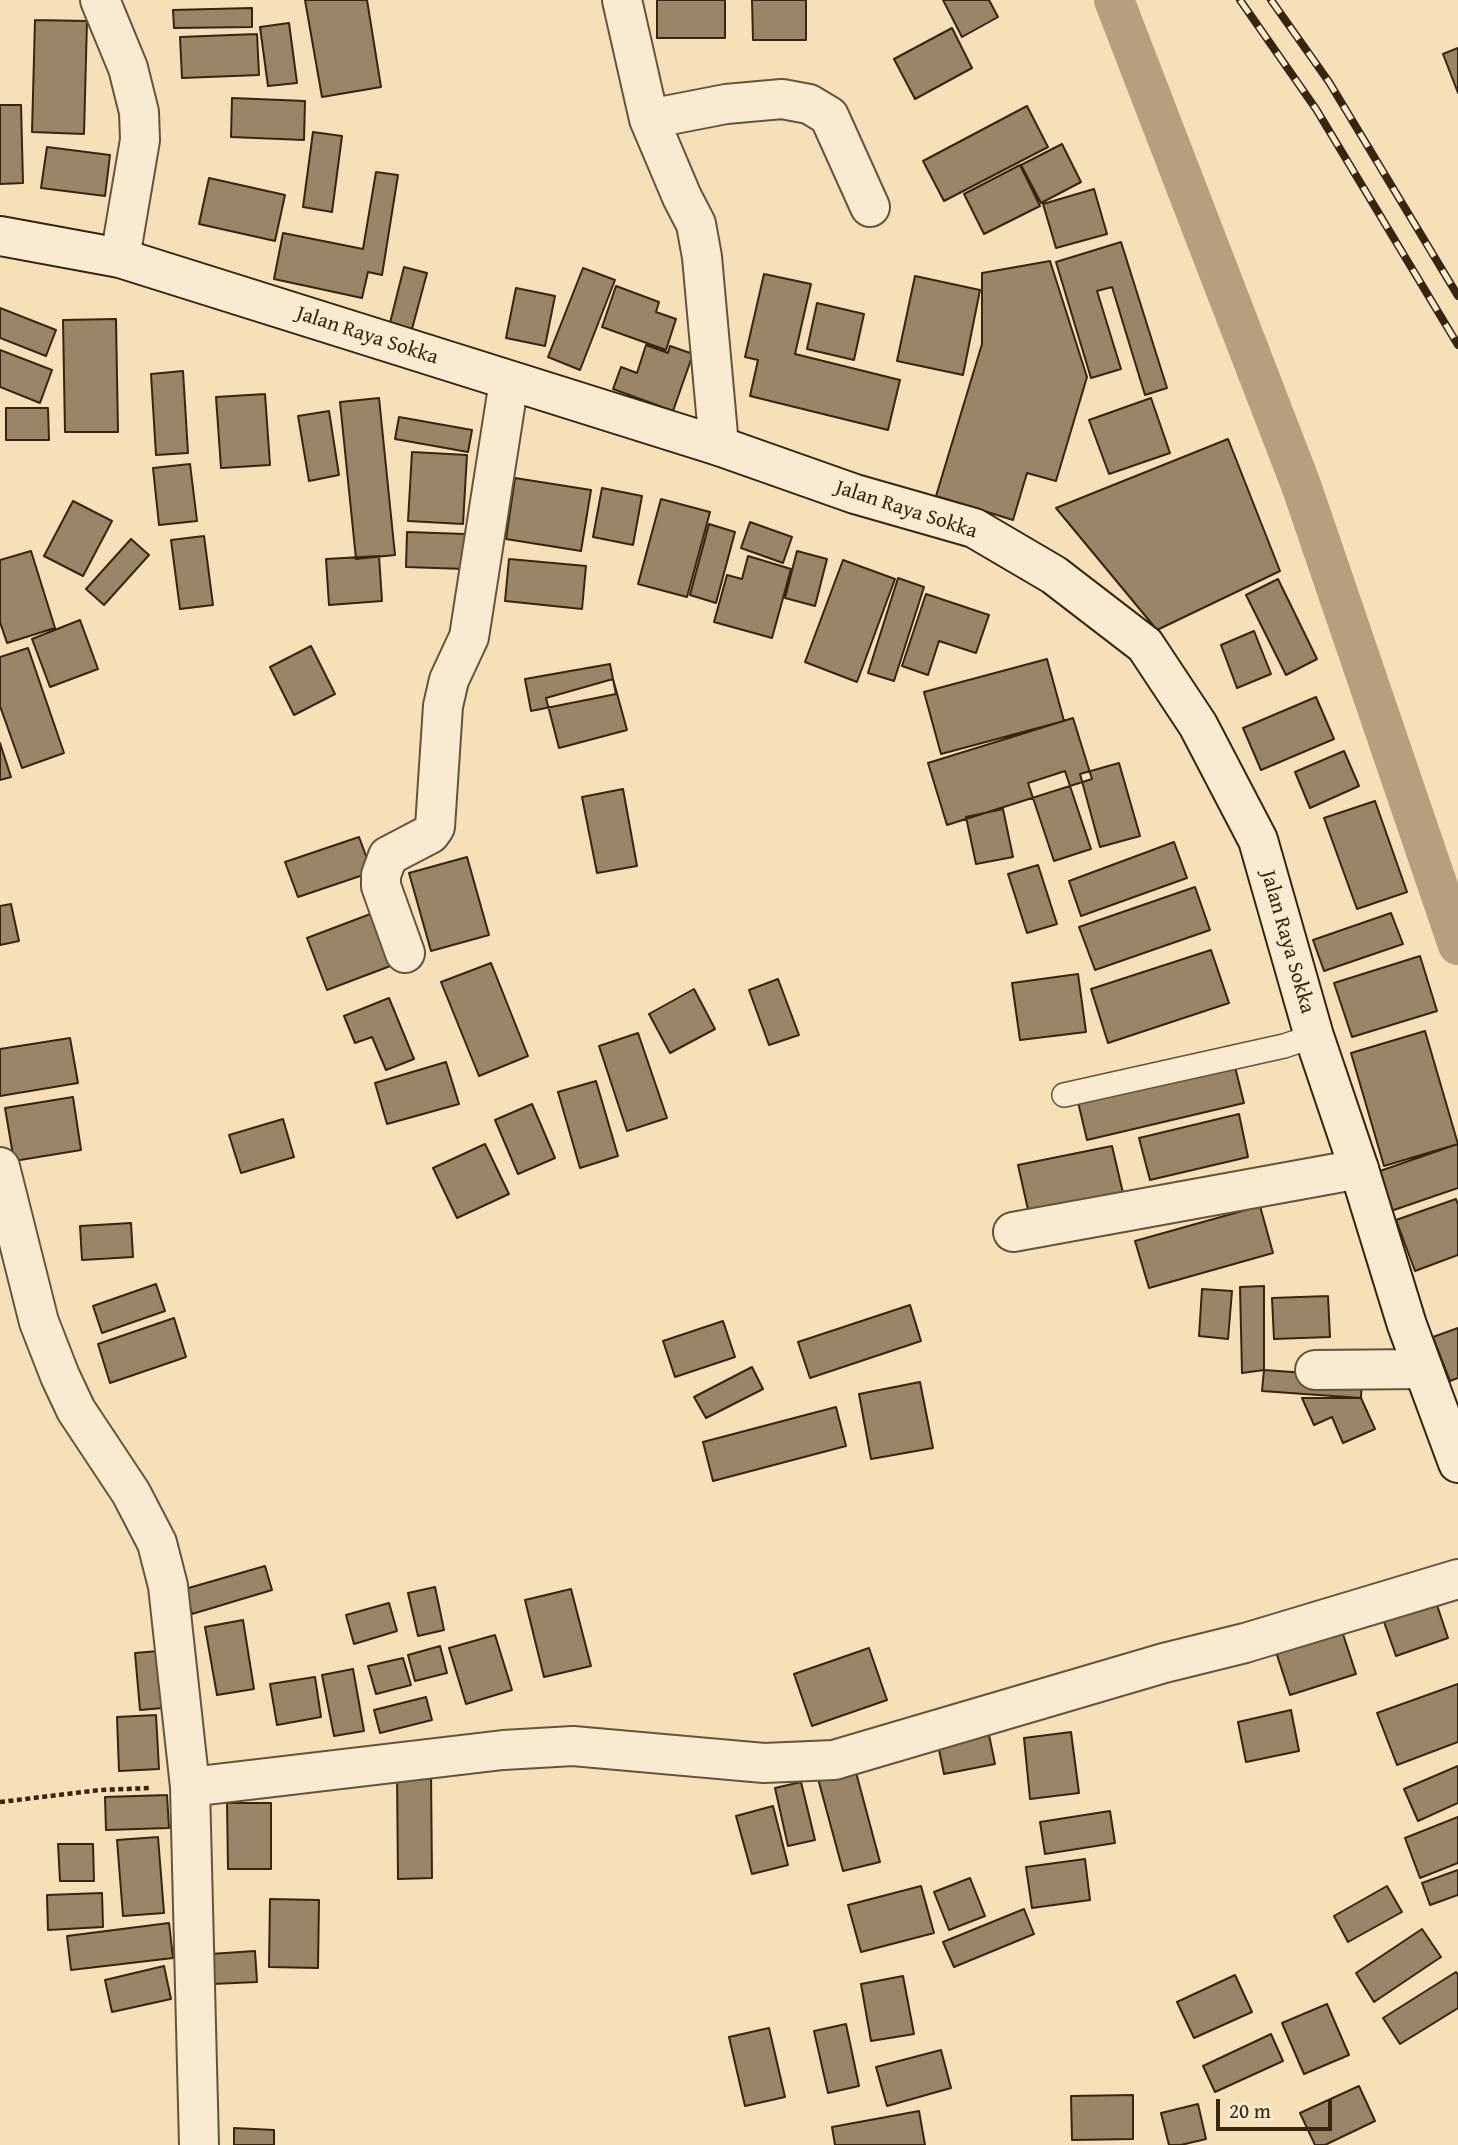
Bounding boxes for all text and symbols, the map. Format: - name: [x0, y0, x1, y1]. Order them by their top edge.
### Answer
- street label: Jalan Raya Sokka: [293, 301, 441, 371]
- street label: Jalan Raya Sokka: [832, 475, 980, 545]
- street label: Jalan Raya Sokka: [1255, 868, 1319, 1016]
- scale bar: [1220, 2086, 1336, 2130]
- text: 20 m: [1229, 2095, 1271, 2126]

